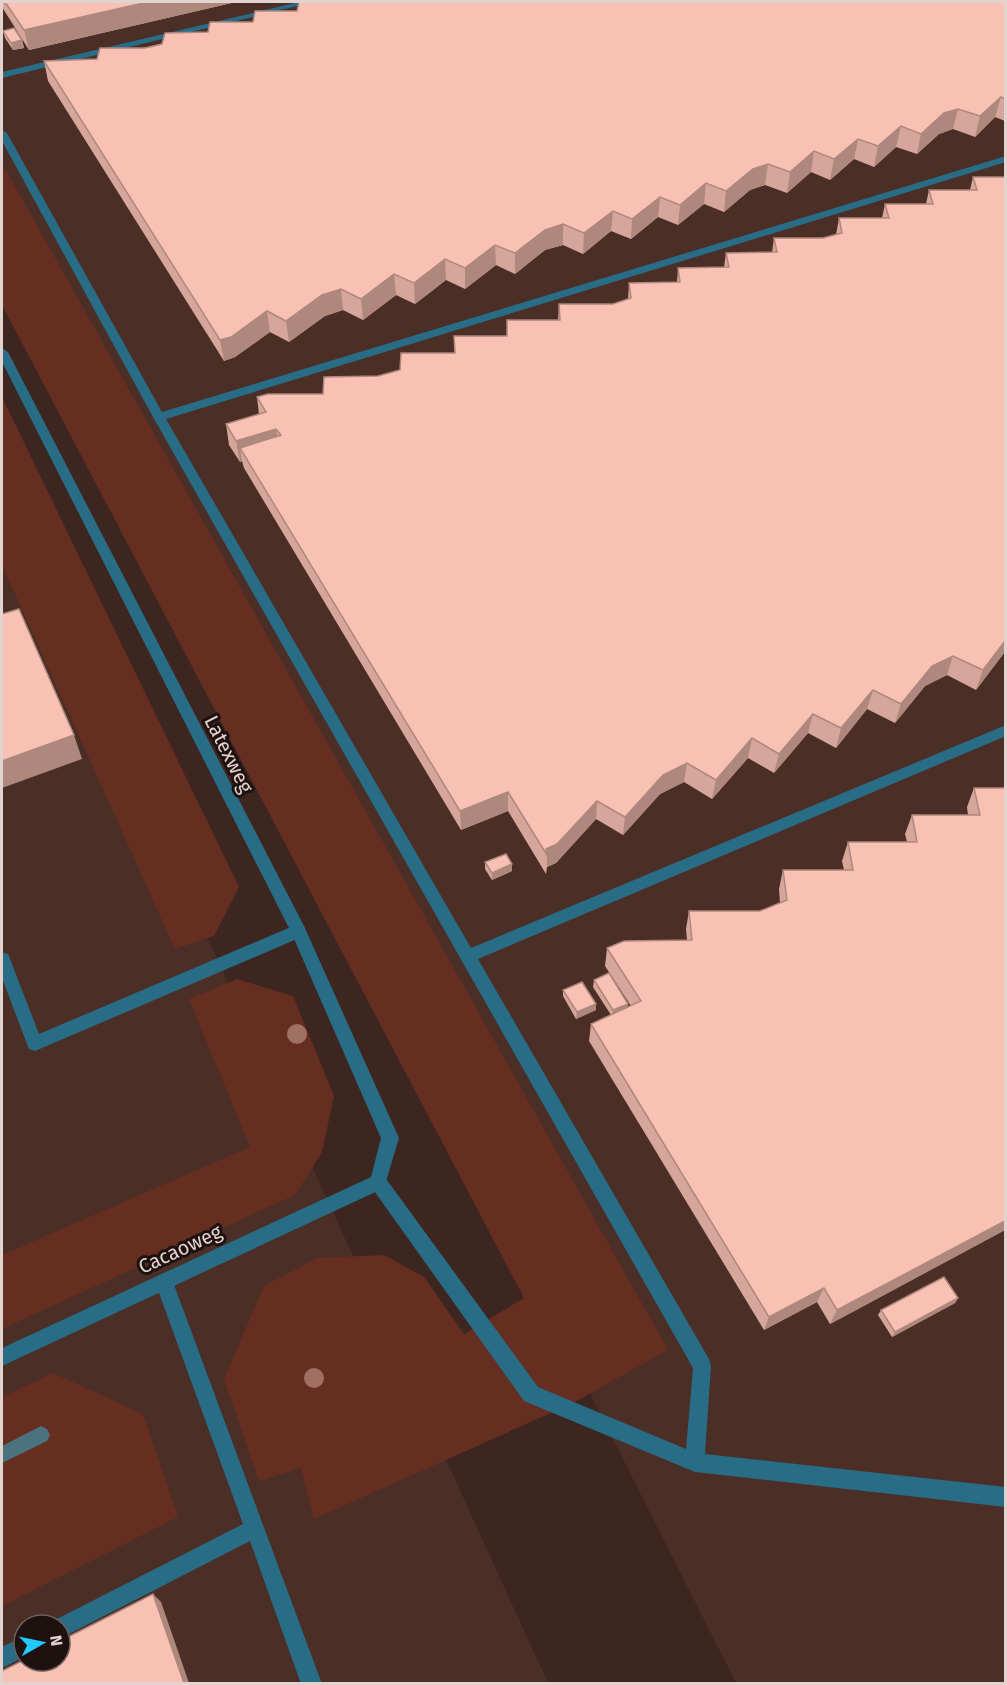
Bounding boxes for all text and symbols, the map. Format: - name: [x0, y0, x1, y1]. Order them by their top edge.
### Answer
- street label: Latexweg: [199, 711, 259, 797]
- street label: Cacaoweg: [134, 1219, 226, 1279]
- north arrow: [12, 1613, 72, 1673]
- text: N: [46, 1634, 67, 1647]

